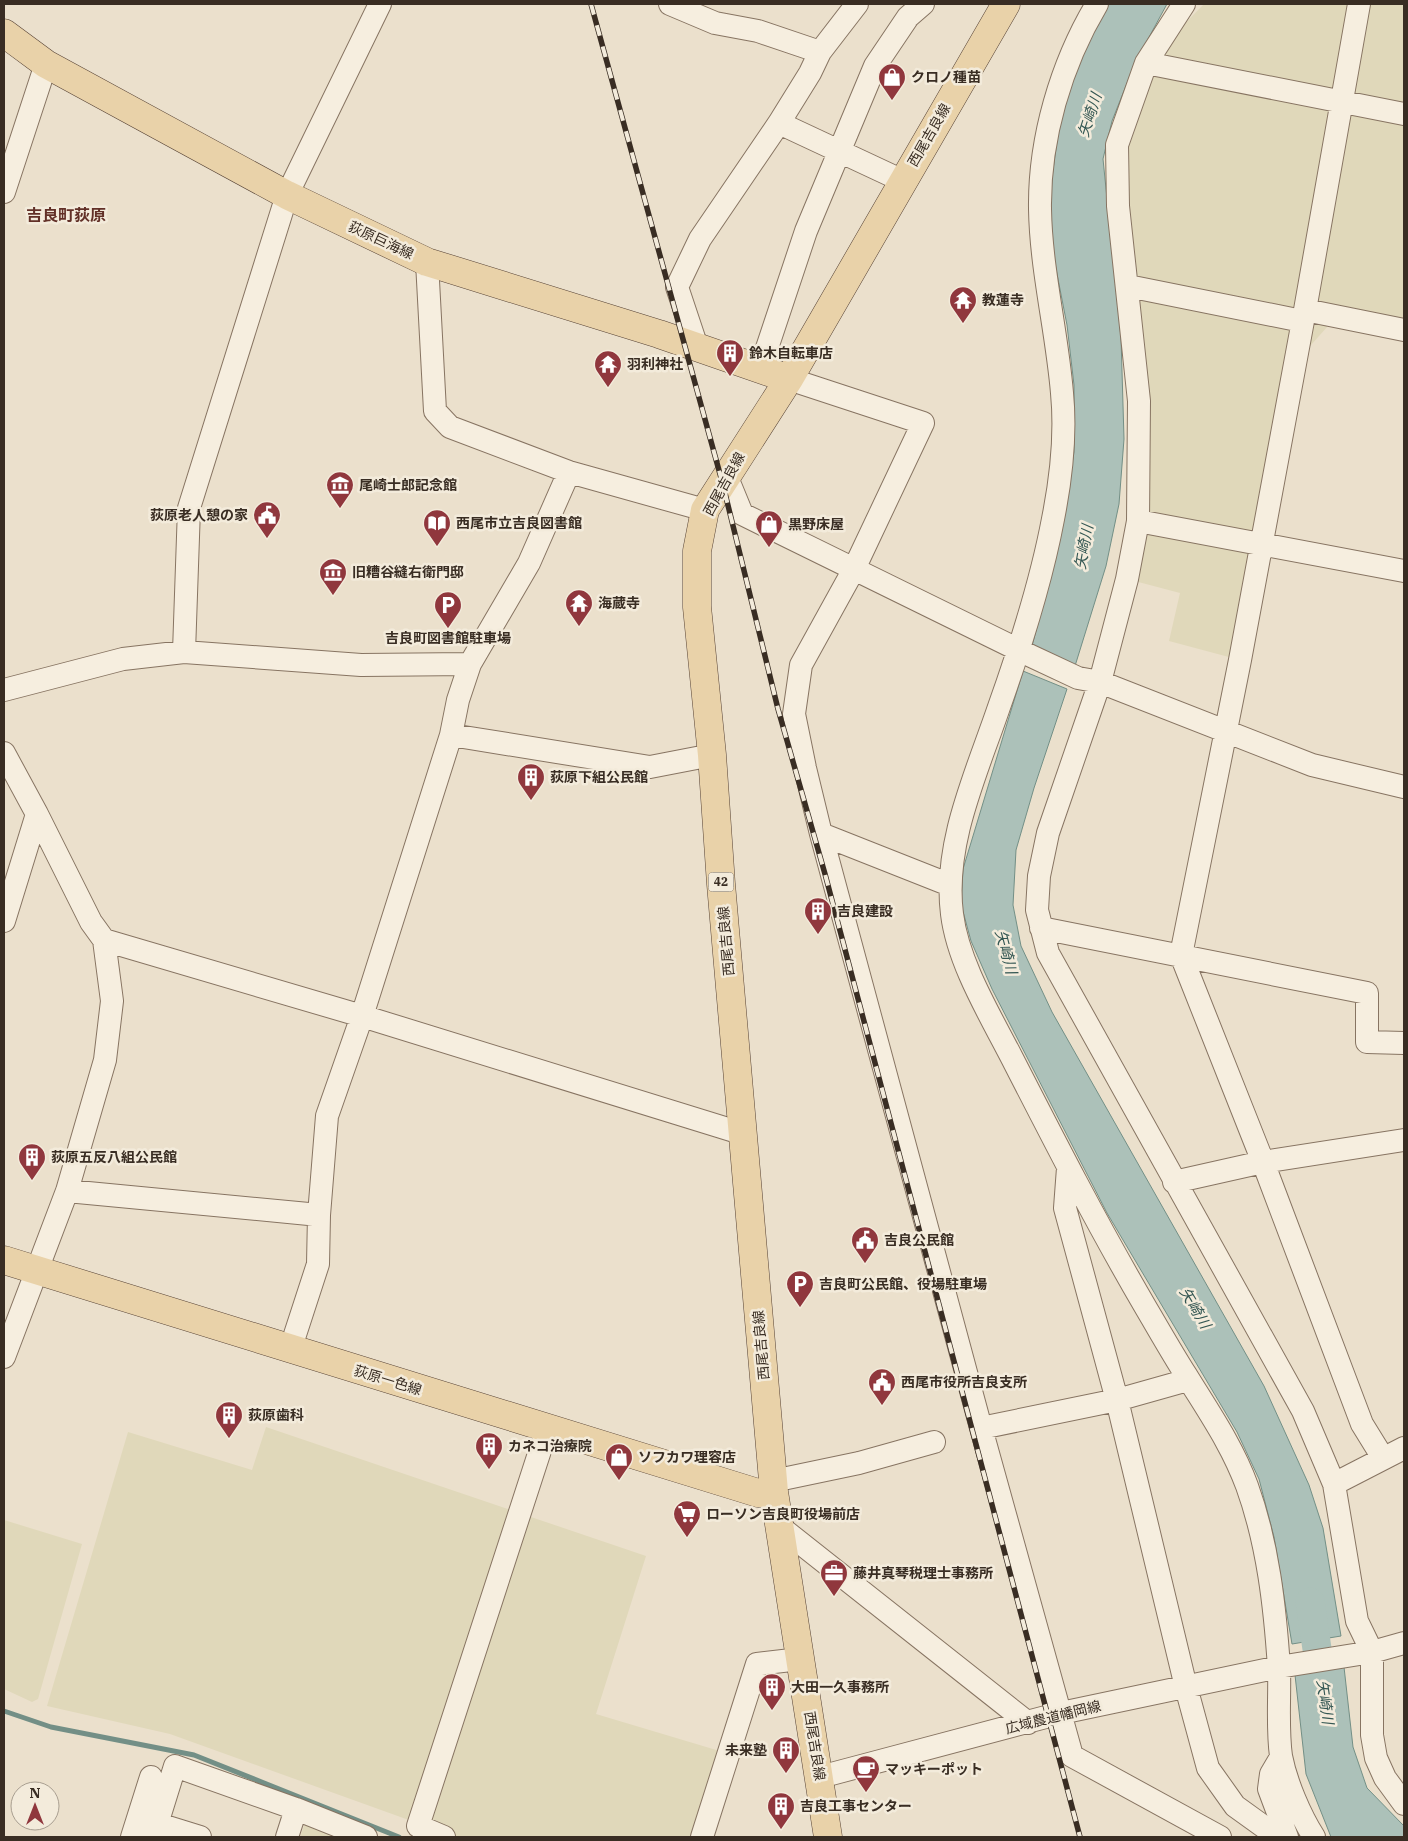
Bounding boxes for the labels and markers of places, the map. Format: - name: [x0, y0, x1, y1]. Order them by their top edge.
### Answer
- shop icon: クロノ種苗: [877, 62, 907, 101]
- place label: クロノ種苗: [911, 68, 981, 86]
- temple icon: 教蓮寺: [948, 285, 978, 324]
- place label: 教蓮寺: [982, 291, 1024, 309]
- building icon: 鈴木自転車店: [715, 338, 745, 377]
- place label: 鈴木自転車店: [749, 344, 833, 362]
- temple icon: 羽利神社: [593, 349, 623, 388]
- place label: 羽利神社: [627, 355, 683, 373]
- museum icon: 尾崎士郎記念館: [325, 470, 355, 509]
- place label: 尾崎士郎記念館: [359, 476, 457, 494]
- public building icon: 荻原老人憩の家: [252, 500, 282, 539]
- place label: 荻原老人憩の家: [150, 506, 248, 524]
- library icon: 西尾市立吉良図書館: [422, 508, 452, 547]
- shop icon: 黒野床屋: [754, 509, 784, 548]
- place label: 西尾市立吉良図書館: [456, 514, 582, 532]
- place label: 黒野床屋: [788, 515, 844, 533]
- museum icon: 旧糟谷縫右衛門邸: [318, 557, 348, 596]
- place label: 旧糟谷縫右衛門邸: [352, 563, 464, 581]
- temple icon: 海蔵寺: [564, 588, 594, 627]
- parking icon: 吉良町図書館駐車場: [433, 590, 463, 629]
- place label: 海蔵寺: [598, 594, 640, 612]
- place label: 吉良町図書館駐車場: [385, 629, 511, 647]
- building icon: 荻原下組公民館: [516, 762, 546, 801]
- place label: 荻原下組公民館: [550, 768, 648, 786]
- building icon: 吉良建設: [803, 896, 833, 935]
- place label: 吉良建設: [837, 902, 893, 920]
- building icon: 荻原五反八組公民館: [17, 1142, 47, 1181]
- place label: 荻原五反八組公民館: [51, 1148, 177, 1166]
- public building icon: 吉良公民館: [850, 1225, 880, 1264]
- place label: 吉良公民館: [884, 1231, 954, 1249]
- parking icon: 吉良町公民館、役場駐車場: [785, 1269, 815, 1308]
- place label: 吉良町公民館、役場駐車場: [819, 1275, 987, 1293]
- public building icon: 西尾市役所吉良支所: [867, 1367, 897, 1406]
- place label: 西尾市役所吉良支所: [901, 1373, 1027, 1391]
- building icon: 荻原歯科: [214, 1400, 244, 1439]
- place label: 荻原歯科: [248, 1406, 304, 1424]
- building icon: カネコ治療院: [474, 1431, 504, 1470]
- place label: カネコ治療院: [508, 1437, 592, 1455]
- shop icon: ソフカワ理容店: [604, 1442, 634, 1481]
- place label: ソフカワ理容店: [638, 1448, 736, 1466]
- supermarket icon: ローソン吉良町役場前店: [672, 1499, 702, 1538]
- place label: ローソン吉良町役場前店: [706, 1505, 860, 1523]
- office icon: 藤井真琴税理士事務所: [819, 1558, 849, 1597]
- place label: 藤井真琴税理士事務所: [853, 1564, 993, 1582]
- building icon: 大田一久事務所: [757, 1672, 787, 1711]
- place label: 大田一久事務所: [791, 1678, 889, 1696]
- building icon: 未来塾: [771, 1735, 801, 1774]
- place label: 未来塾: [725, 1741, 767, 1759]
- cafe icon: マッキーポット: [851, 1754, 881, 1793]
- place label: マッキーポット: [885, 1760, 983, 1778]
- building icon: 吉良工事センター: [766, 1791, 796, 1830]
- place label: 吉良工事センター: [800, 1797, 912, 1815]

